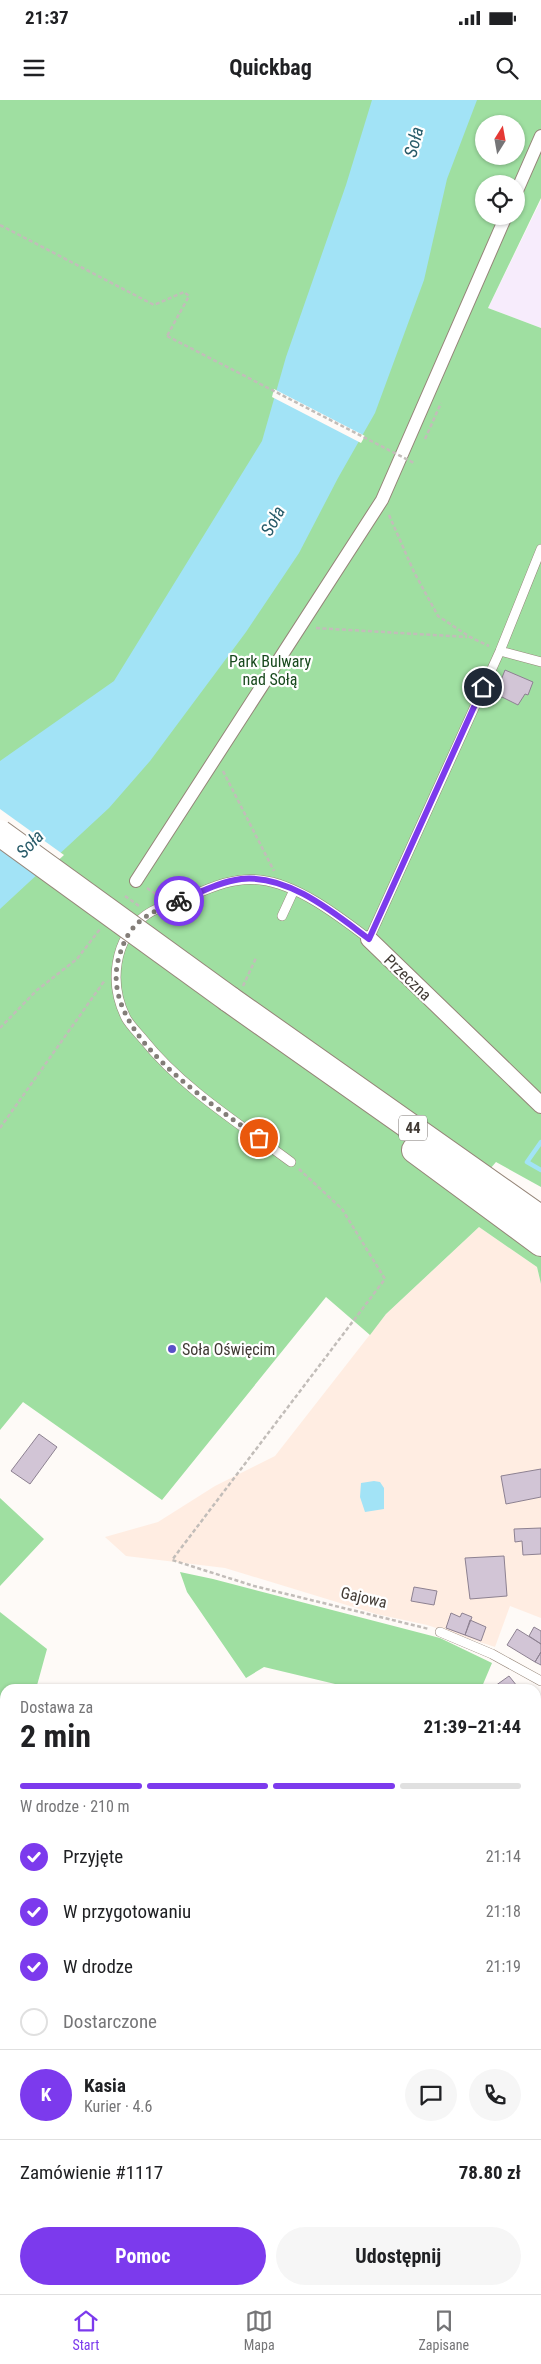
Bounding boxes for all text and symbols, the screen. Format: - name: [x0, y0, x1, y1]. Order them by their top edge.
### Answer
- text: 21:37: [25, 6, 69, 29]
- icon: menu: [20, 54, 48, 82]
- icon: search: [493, 54, 521, 82]
- text: Quickbag: [229, 55, 312, 80]
- north arrow: [475, 115, 525, 165]
- map controls: [475, 115, 525, 225]
- water label: Soła: [400, 125, 427, 159]
- button: locate: [475, 175, 525, 225]
- water label: Soła: [256, 502, 289, 539]
- park label: Park Bulwary nad Sołą: [229, 652, 311, 689]
- pin: [462, 666, 504, 708]
- icon: home: [469, 673, 497, 701]
- water label: Soła: [11, 825, 48, 862]
- courier: [154, 876, 204, 926]
- icon: bike: [165, 887, 193, 915]
- street label: Przeczna: [380, 950, 435, 1004]
- road number: 44: [399, 1116, 427, 1140]
- pin: [238, 1117, 280, 1159]
- icon: bag: [245, 1124, 273, 1152]
- place label: Soła Oświęcim: [182, 1340, 275, 1359]
- marker: Soła Oświęcim: [166, 1343, 178, 1355]
- street label: Gajowa: [339, 1583, 389, 1612]
- text: Dostawa za: [20, 1698, 93, 1717]
- text: 21:39–21:44: [423, 1715, 521, 1738]
- text: 2 min: [20, 1717, 91, 1755]
- text: W drodze · 210 m: [20, 1797, 130, 1816]
- icon: check: [20, 1843, 48, 1871]
- text: Przyjęte: [63, 1845, 123, 1868]
- text: 21:14: [486, 1847, 521, 1866]
- icon: check: [20, 1898, 48, 1926]
- text: W przygotowaniu: [63, 1900, 191, 1923]
- text: 21:18: [486, 1902, 521, 1921]
- icon: check: [20, 1953, 48, 1981]
- text: W drodze: [63, 1955, 133, 1978]
- text: 21:19: [486, 1957, 521, 1976]
- text: Dostarczone: [63, 2010, 157, 2033]
- button: chat: [405, 2069, 457, 2121]
- button: phone: [469, 2069, 521, 2121]
- text: Kasia: [84, 2074, 126, 2097]
- text: K: [41, 2083, 51, 2106]
- text: Kurier · 4.6: [84, 2097, 152, 2116]
- text: Zamówienie #1117: [20, 2161, 163, 2184]
- text: 78.80 zł: [459, 2161, 521, 2184]
- button: Pomoc: [20, 2227, 266, 2285]
- button: Udostępnij: [276, 2227, 521, 2285]
- tab: Start: [72, 2307, 100, 2353]
- tab: Mapa: [244, 2307, 275, 2353]
- tab: Zapisane: [418, 2307, 469, 2353]

